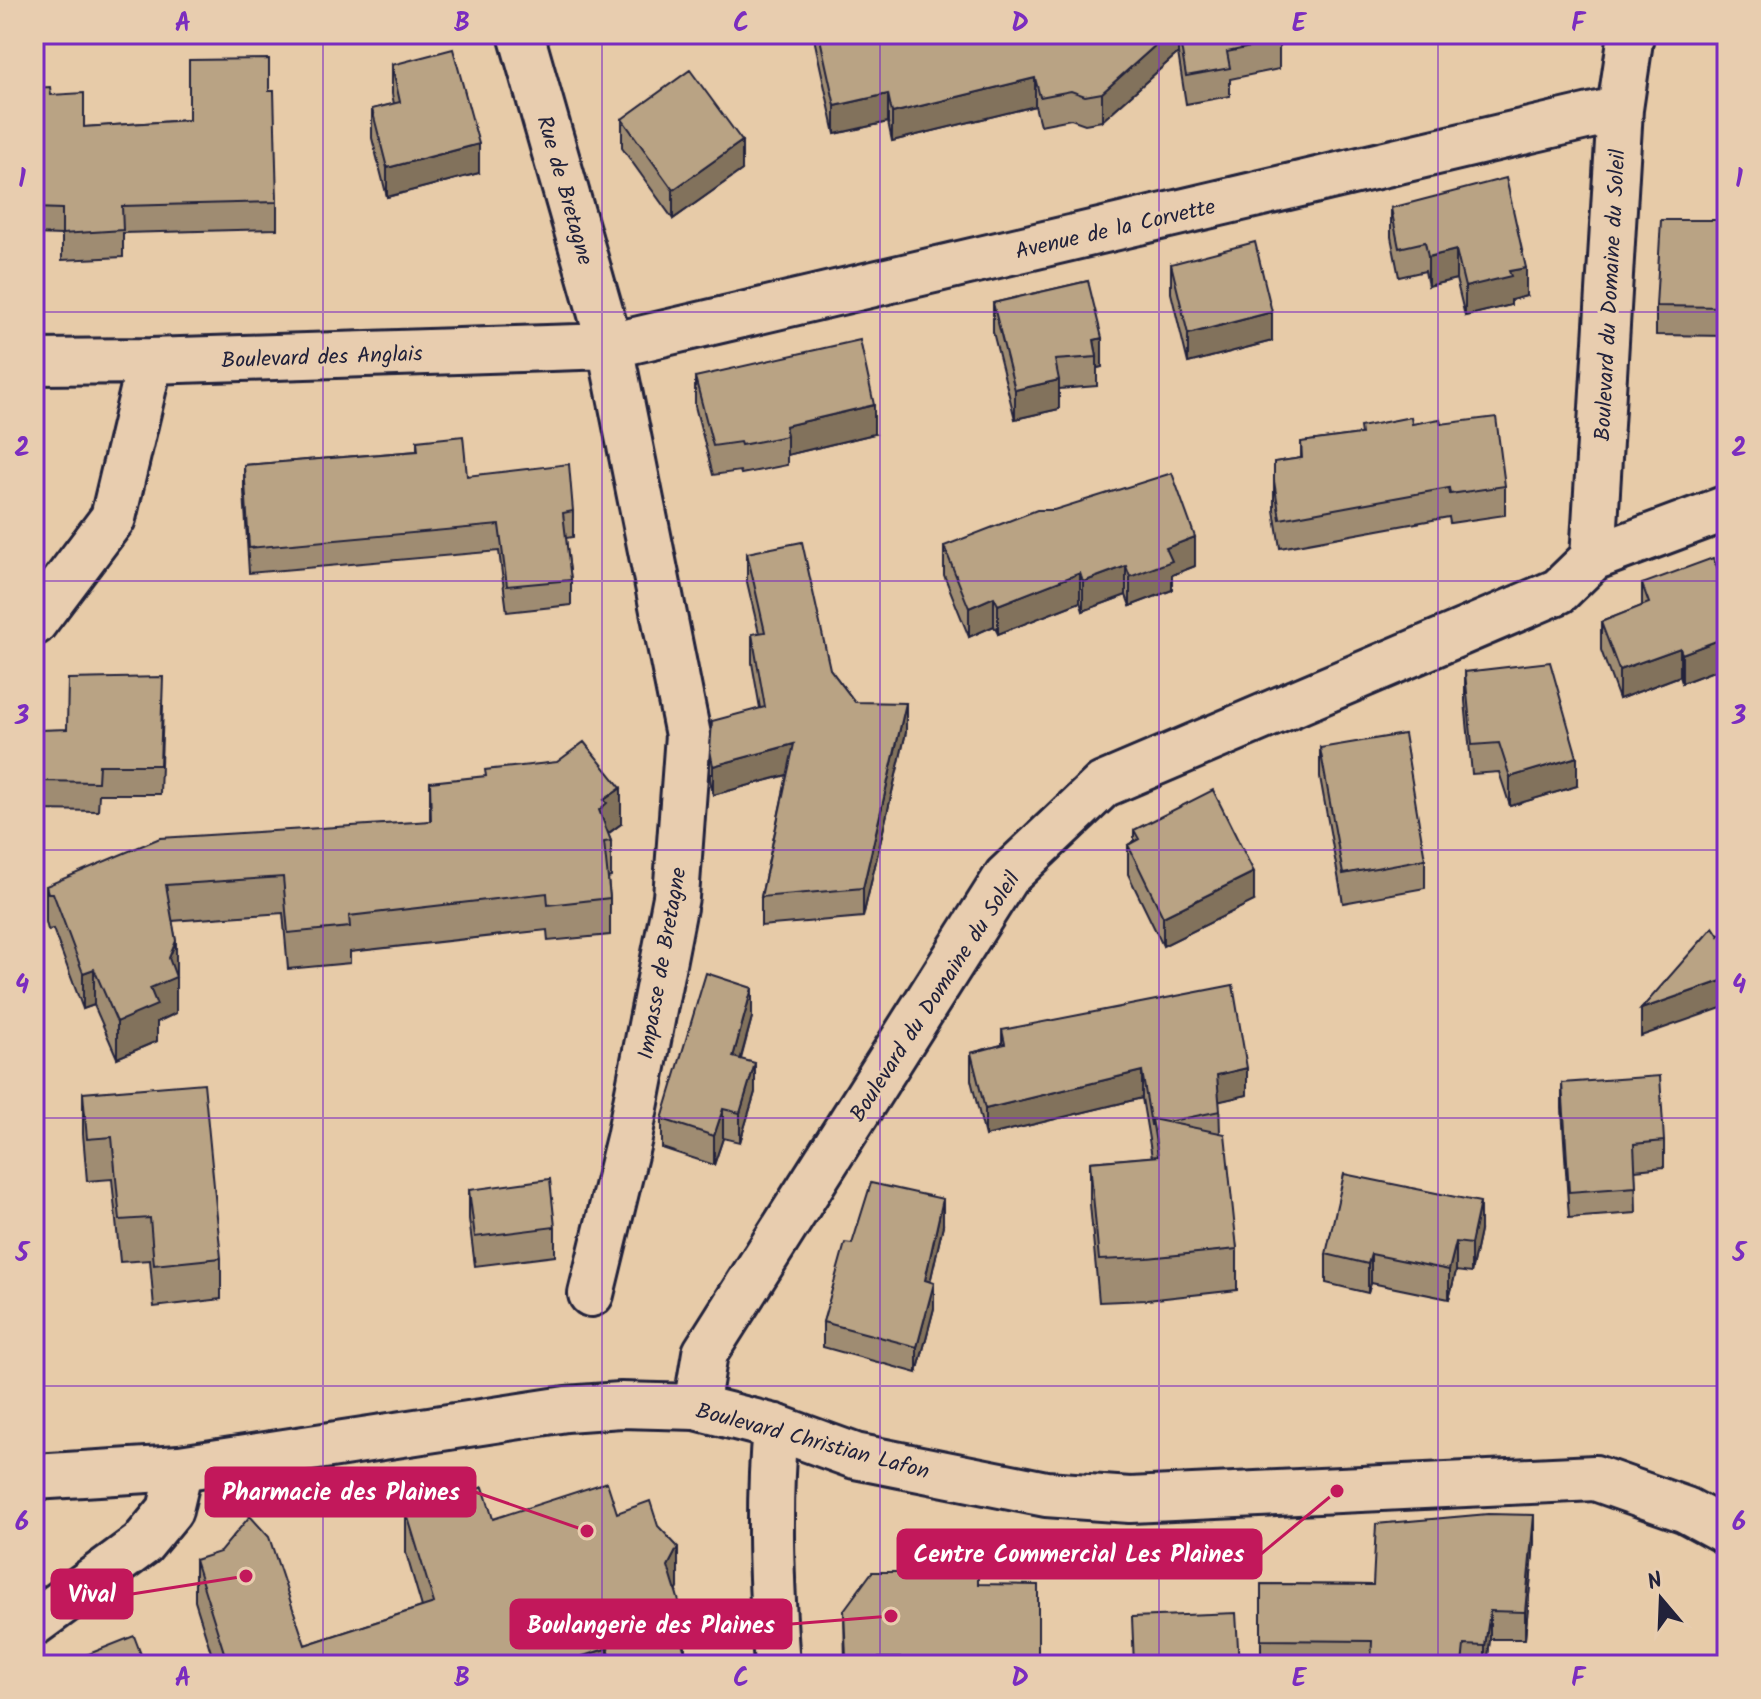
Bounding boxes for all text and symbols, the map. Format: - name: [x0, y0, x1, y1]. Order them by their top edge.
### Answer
- text: A: [175, 3, 191, 45]
- text: B: [454, 3, 470, 45]
- text: C: [733, 3, 749, 45]
- text: D: [1011, 3, 1029, 45]
- text: E: [1292, 3, 1308, 45]
- text: F: [1571, 3, 1587, 45]
- street label: Rue de Bretagne: [526, 112, 602, 270]
- street label: Boulevard du Domaine du Soleil: [1586, 148, 1637, 442]
- text: 1: [18, 159, 26, 201]
- text: 1: [1735, 159, 1743, 201]
- street label: Avenue de la Corvette: [1012, 190, 1219, 270]
- street label: Boulevard des Anglais: [221, 337, 424, 380]
- text: 2: [14, 428, 30, 470]
- text: 2: [1731, 428, 1747, 470]
- text: 3: [14, 696, 29, 738]
- text: 3: [1731, 696, 1746, 738]
- street label: Impasse de Bretagne: [629, 865, 698, 1062]
- street label: Boulevard du Domaine du Soleil: [842, 865, 1031, 1130]
- text: 4: [15, 965, 29, 1007]
- text: 4: [1732, 965, 1746, 1007]
- text: 5: [14, 1233, 30, 1275]
- text: 5: [1731, 1233, 1747, 1275]
- street label: Boulevard Christian Lafon: [692, 1394, 933, 1490]
- callout: Pharmacie des Plaines: [206, 1468, 475, 1516]
- text: Pharmacie des Plaines: [222, 1474, 460, 1513]
- text: 6: [15, 1502, 29, 1544]
- text: 6: [1732, 1502, 1746, 1544]
- callout: Centre Commercial Les Plaines: [898, 1530, 1261, 1578]
- text: Centre Commercial Les Plaines: [913, 1536, 1245, 1575]
- north arrow: [1621, 1559, 1701, 1639]
- text: N: [1643, 1564, 1668, 1601]
- callout: Vival: [52, 1570, 132, 1618]
- text: Vival: [68, 1576, 116, 1615]
- callout: Boulangerie des Plaines: [511, 1600, 791, 1648]
- text: Boulangerie des Plaines: [527, 1607, 775, 1646]
- text: A: [175, 1658, 191, 1699]
- text: B: [454, 1658, 470, 1699]
- text: C: [733, 1658, 749, 1699]
- text: D: [1011, 1658, 1029, 1699]
- text: E: [1292, 1658, 1308, 1699]
- text: F: [1571, 1658, 1587, 1699]

